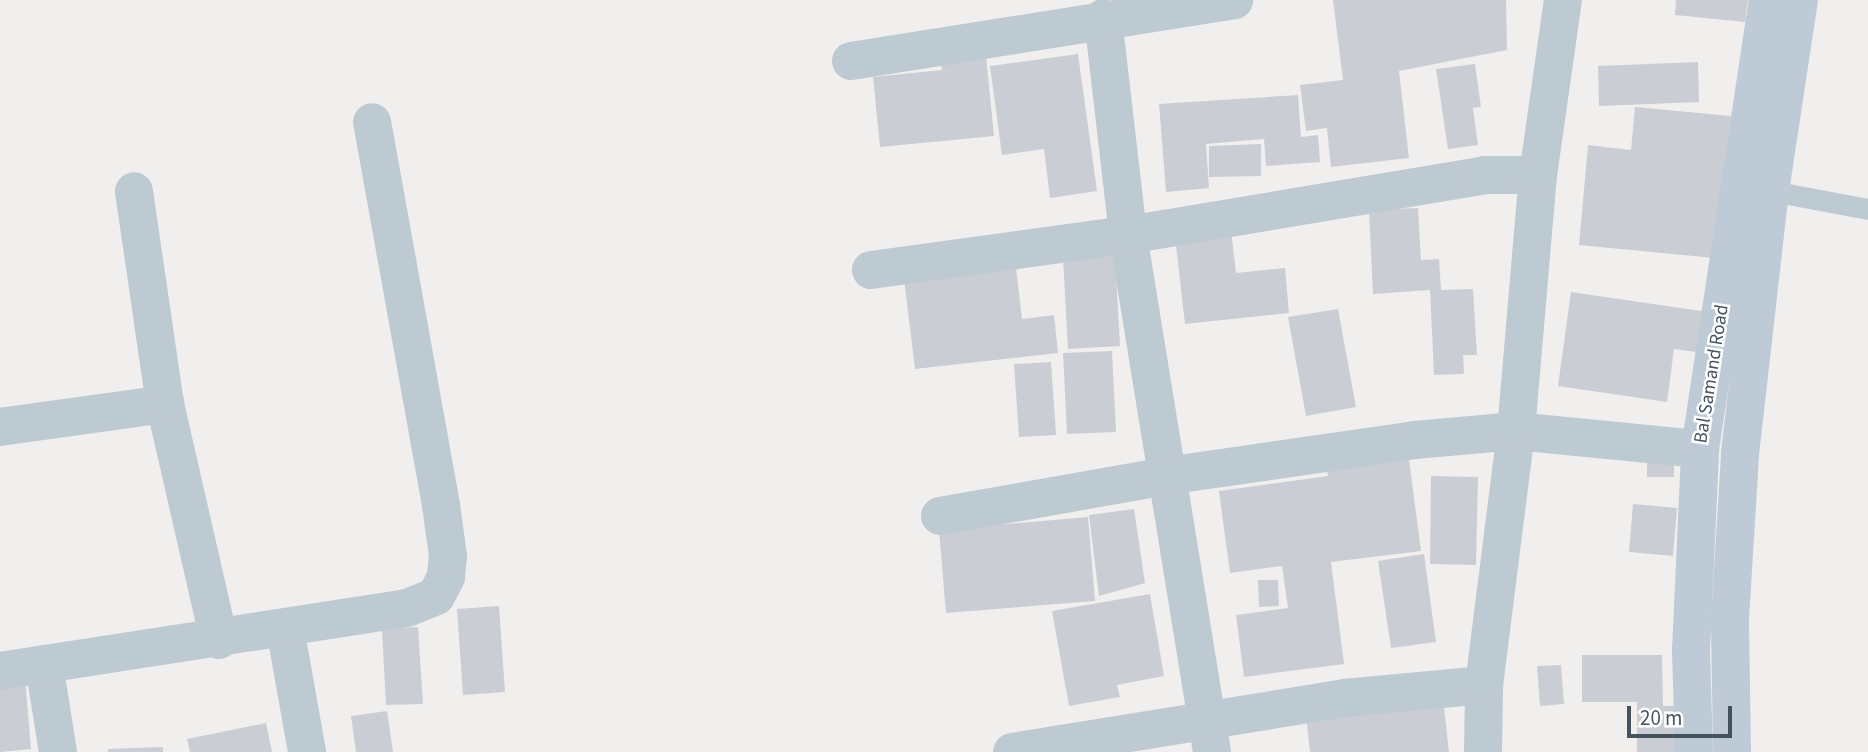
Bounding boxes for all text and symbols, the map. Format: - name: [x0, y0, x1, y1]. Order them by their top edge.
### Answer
- street label: Bal Samand Road: [1690, 303, 1734, 445]
- scale bar: [1630, 692, 1735, 736]
- text: 20 m: [1640, 703, 1682, 733]

